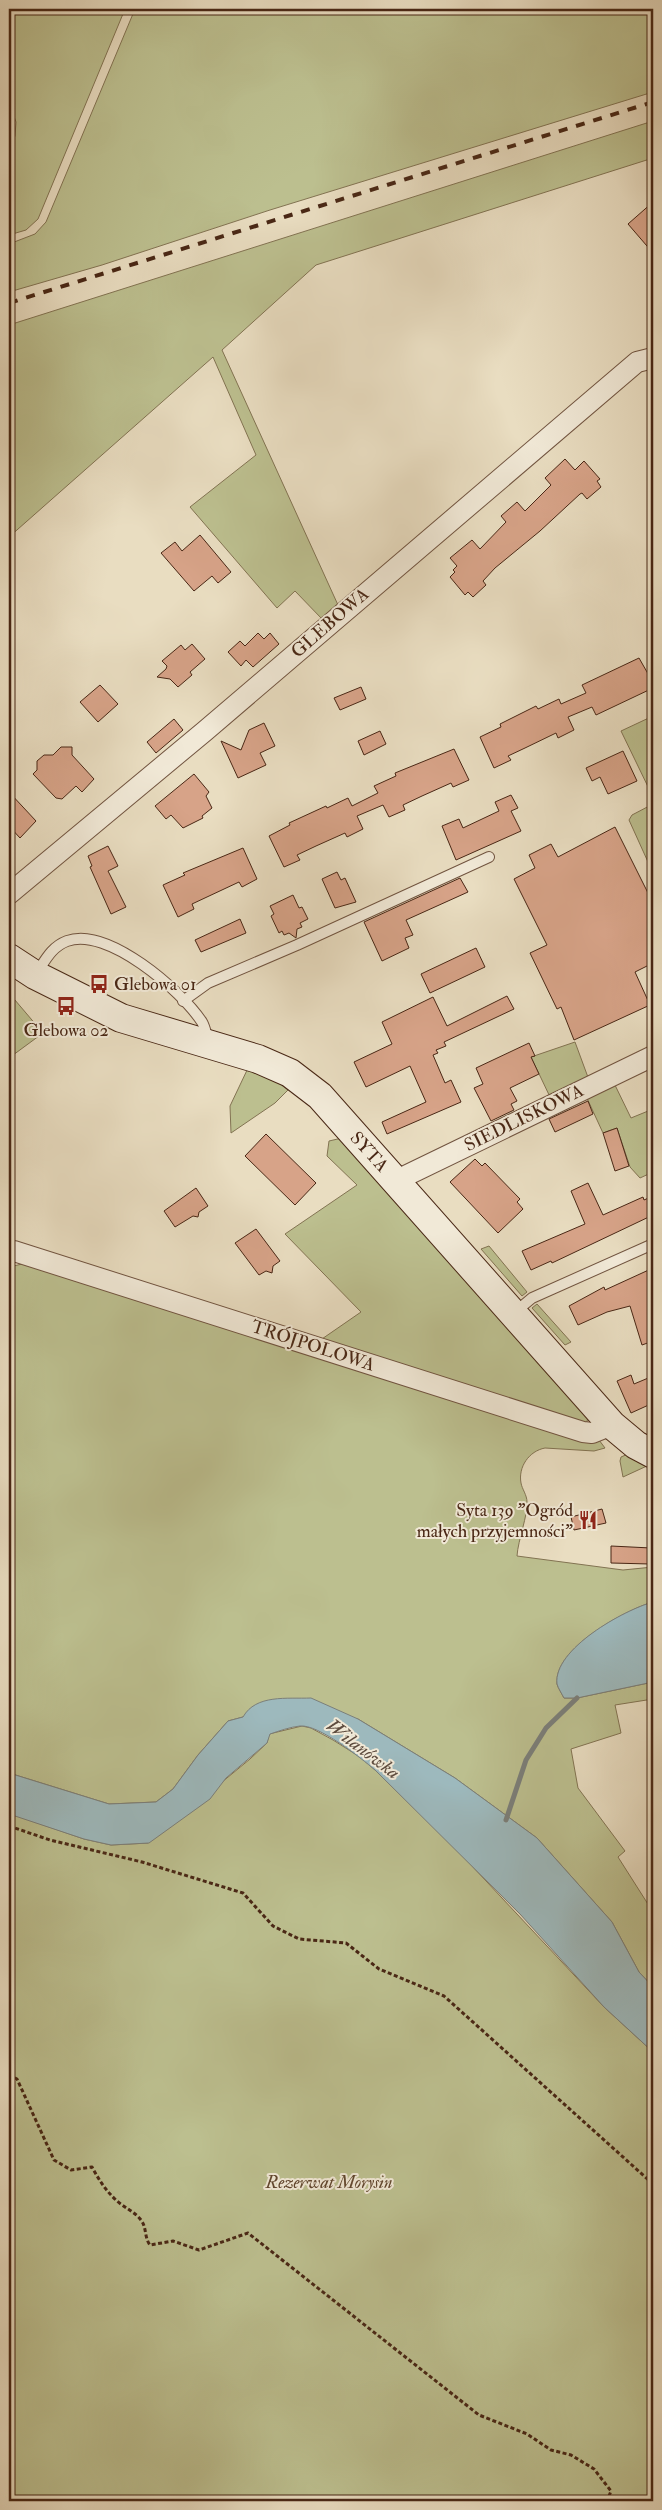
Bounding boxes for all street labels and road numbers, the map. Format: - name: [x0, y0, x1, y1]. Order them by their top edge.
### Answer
- street label: GLEBOWA: [286, 583, 374, 663]
- street label: SIEDLISKOWA: [461, 1079, 588, 1157]
- street label: SYTA: [345, 1127, 394, 1178]
- street label: TRÓJPOLOWA: [248, 1315, 378, 1377]

